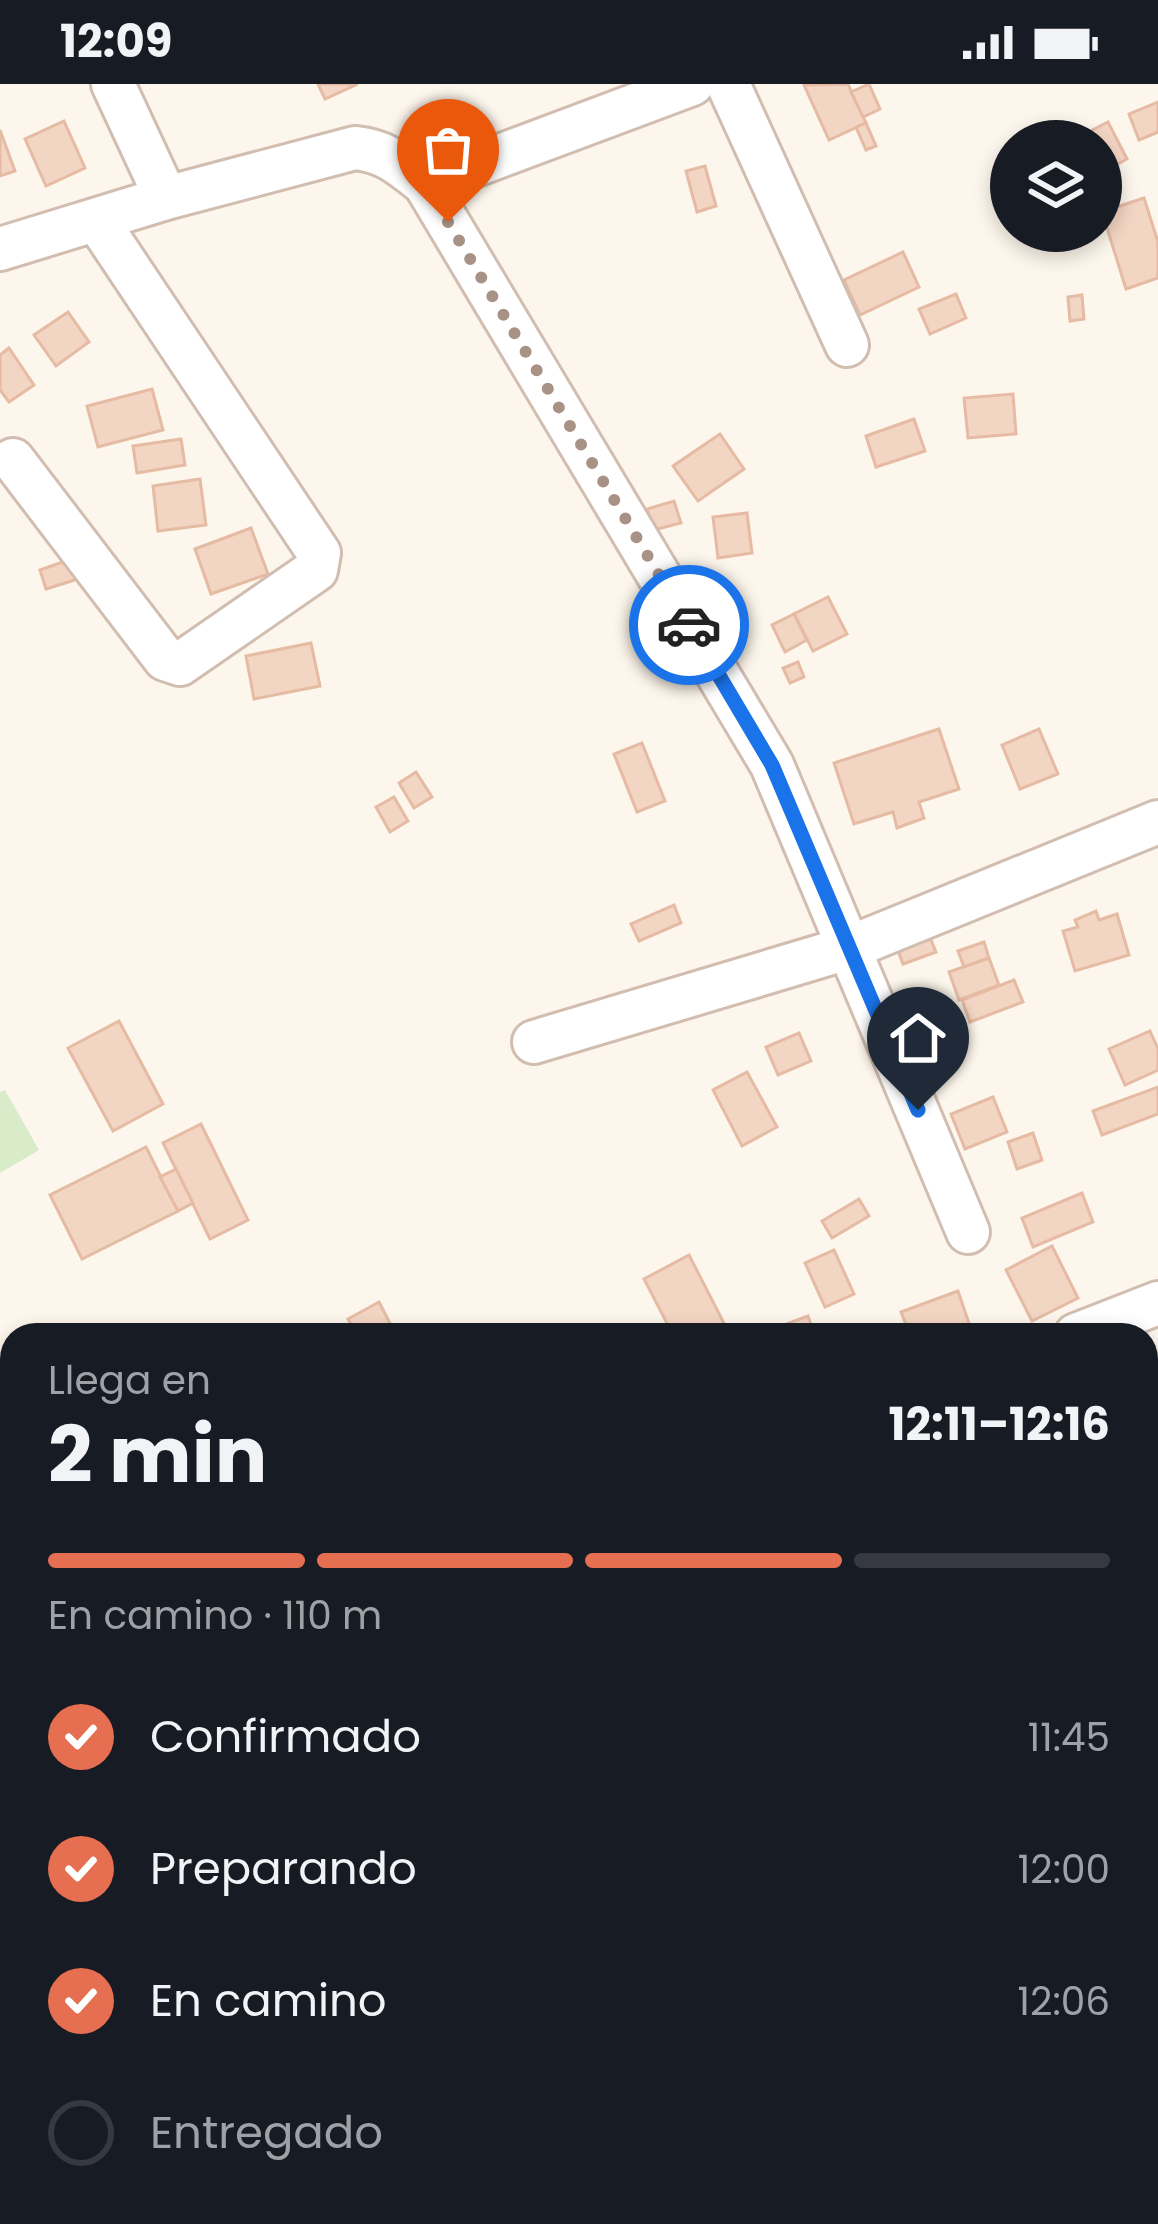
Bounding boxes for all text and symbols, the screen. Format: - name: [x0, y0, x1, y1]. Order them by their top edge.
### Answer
- text: 12:09: [60, 10, 172, 73]
- pin: [397, 99, 499, 222]
- icon: bag: [415, 117, 481, 183]
- map controls: [990, 120, 1122, 252]
- button: layers: [990, 120, 1122, 252]
- courier: [629, 565, 749, 685]
- icon: car: [656, 592, 722, 658]
- pin: [867, 987, 969, 1110]
- icon: home: [885, 1005, 951, 1071]
- text: Llega en: [48, 1353, 211, 1408]
- text: 12:11–12:16: [889, 1393, 1110, 1456]
- text: 2 min: [48, 1400, 267, 1509]
- text: En camino · 110 m: [48, 1588, 382, 1643]
- icon: check: [48, 1704, 114, 1770]
- text: Confirmado: [150, 1705, 421, 1768]
- text: 11:45: [1028, 1710, 1110, 1765]
- icon: check: [48, 1836, 114, 1902]
- text: Preparando: [150, 1837, 417, 1900]
- text: 12:00: [1018, 1842, 1110, 1897]
- icon: check: [48, 1968, 114, 2034]
- text: En camino: [150, 1969, 387, 2032]
- text: 12:06: [1018, 1974, 1110, 2029]
- text: Entregado: [150, 2101, 383, 2164]

